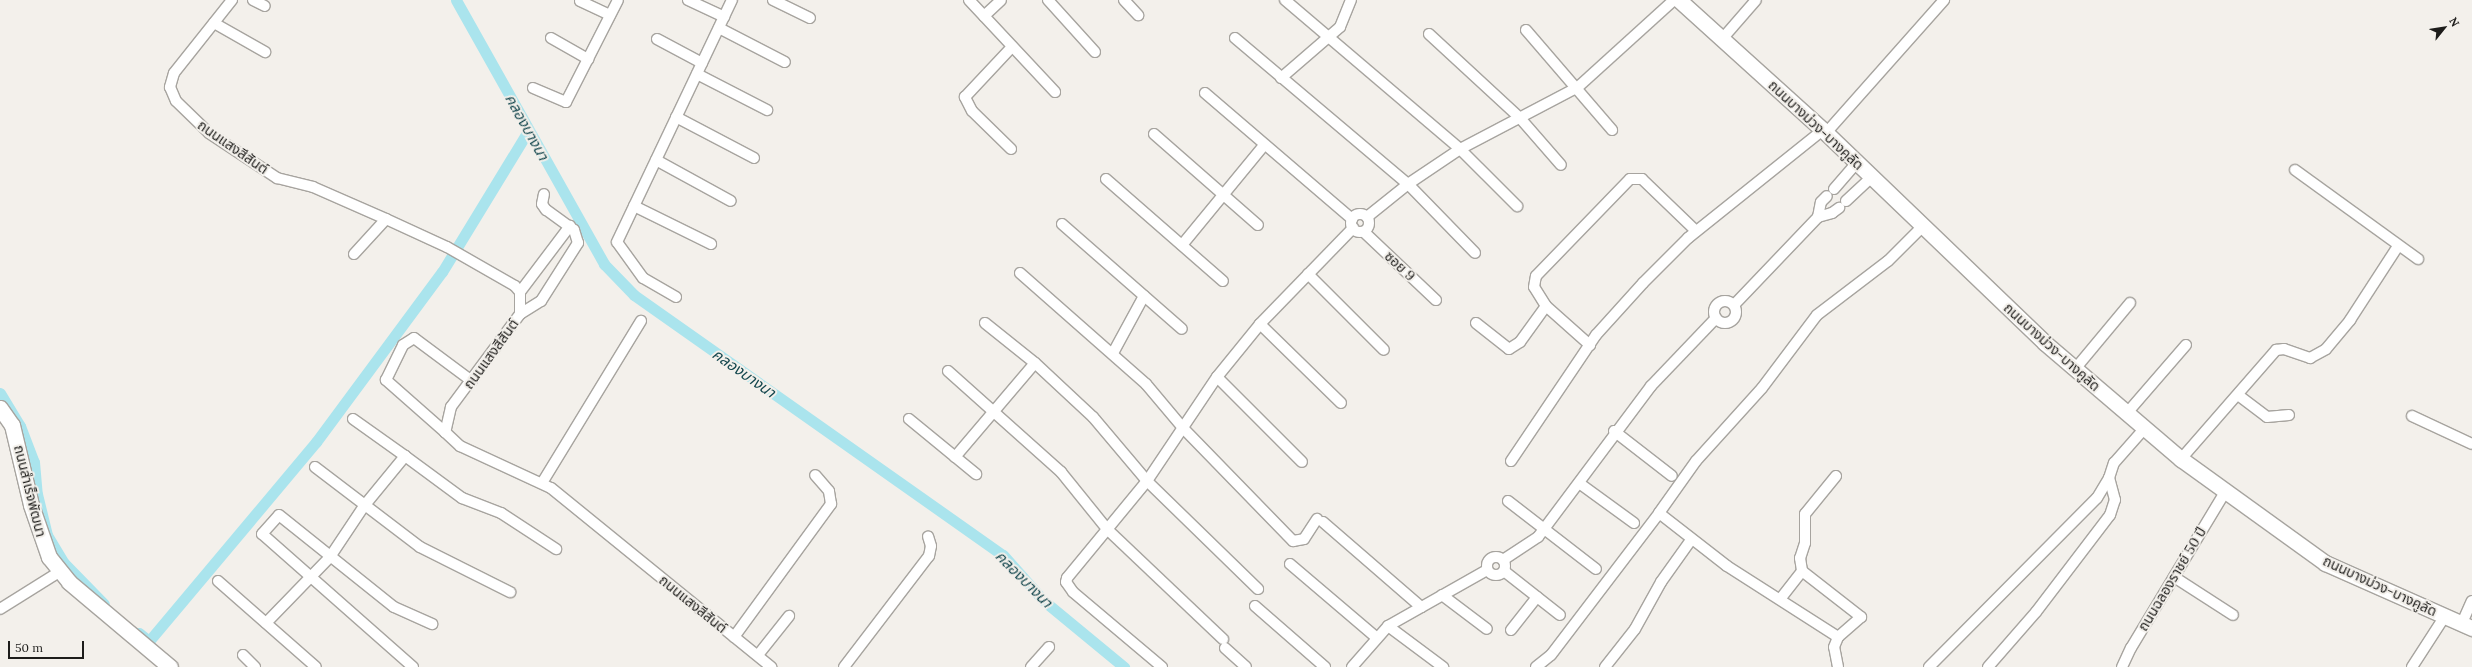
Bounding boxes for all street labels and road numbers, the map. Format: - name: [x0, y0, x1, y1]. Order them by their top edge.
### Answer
- street label: ถนนบางม่วง-บางคูลัด: [1765, 77, 1867, 173]
- street label: ถนนแสงสีสันต์: [194, 116, 272, 178]
- street label: ซอย 9: [1381, 248, 1419, 284]
- street label: ถนนบางม่วง-บางคูลัด: [2000, 299, 2104, 395]
- street label: ถนนแสงสีสันต์: [460, 316, 522, 392]
- street label: ถนนสำเร็จพัฒนา: [10, 443, 50, 539]
- street label: ถนนฉลองราชย์ 50 ปี: [2134, 524, 2210, 634]
- street label: ถนนบางม่วง-บางคูลัด: [2320, 552, 2440, 620]
- street label: ถนนแสงสีสันต์: [656, 572, 730, 636]

